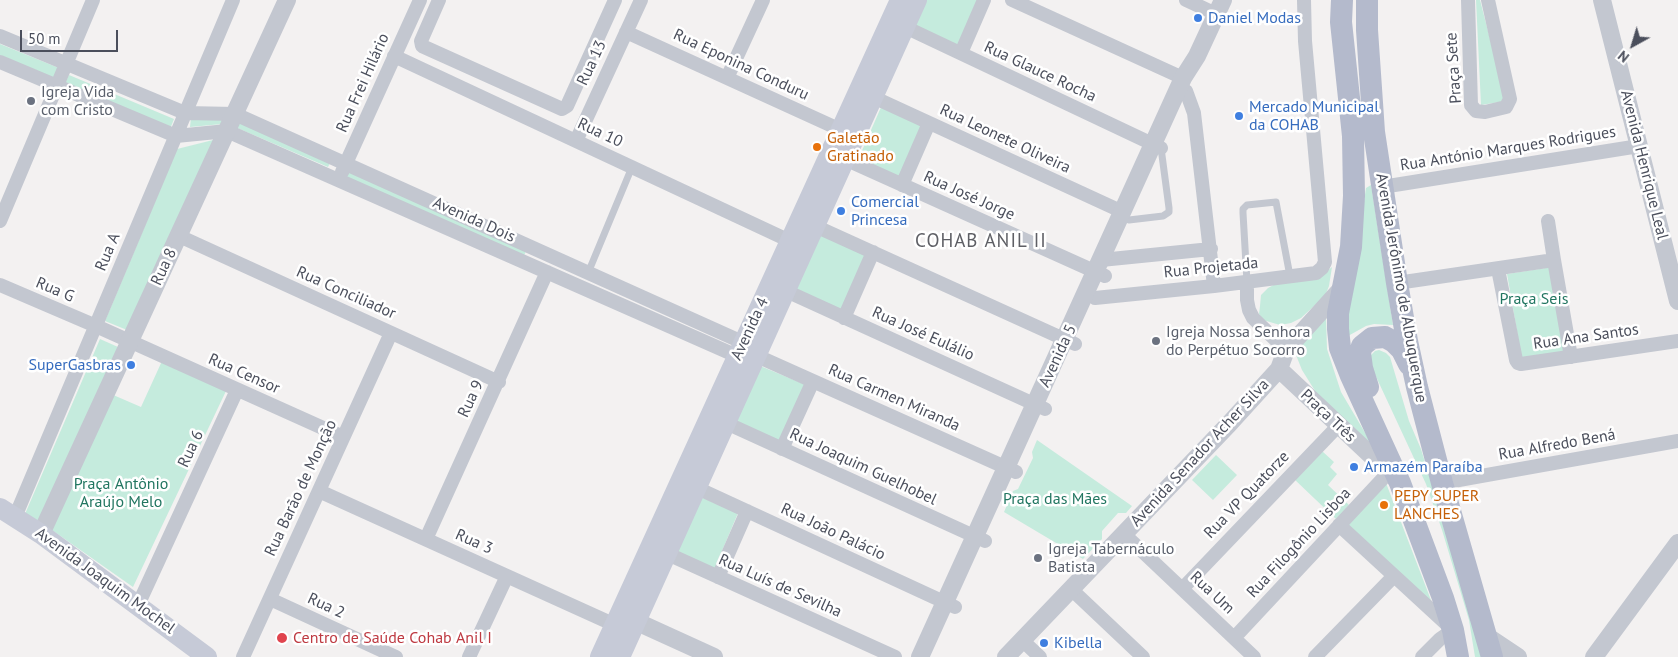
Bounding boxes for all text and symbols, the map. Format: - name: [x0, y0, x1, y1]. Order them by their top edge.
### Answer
- place label: Daniel Modas: [1208, 8, 1301, 28]
- marker: Daniel Modas: [1192, 12, 1204, 24]
- scale bar: [22, 20, 120, 52]
- north arrow: [1608, 20, 1658, 70]
- street label: Rua Eponina Conduru: [670, 25, 812, 105]
- text: 50 m: [28, 29, 61, 48]
- street label: Rua Frei Hilário: [333, 30, 393, 136]
- street label: Praça Sete: [1442, 32, 1466, 104]
- street label: Rua 13: [573, 37, 611, 89]
- street label: Rua Glauce Rocha: [981, 38, 1099, 106]
- text: N: [1614, 47, 1633, 67]
- place label: Igreja Vida com Cristo: [41, 82, 114, 120]
- street label: Avenida Henrique Leal: [1616, 88, 1672, 242]
- marker: Igreja Vida com Cristo: [25, 95, 37, 107]
- place label: Mercado Municipal da COHAB: [1249, 97, 1379, 135]
- street label: Rua Leonete Oliveira: [937, 100, 1073, 178]
- marker: Mercado Municipal da COHAB: [1233, 110, 1245, 122]
- street label: Rua 10: [574, 114, 626, 152]
- street label: Rua António Marques Rodrigues: [1399, 122, 1617, 176]
- place label: Galetão Gratinado: [827, 128, 894, 166]
- marker: Galetão Gratinado: [811, 141, 823, 153]
- street label: Rua José Jorge: [920, 167, 1018, 225]
- street label: Avenida Jerônimo de Albuquerque: [1371, 172, 1431, 404]
- place label: Comercial Princesa: [851, 192, 919, 230]
- street label: Avenida Dois: [430, 193, 518, 247]
- marker: Comercial Princesa: [835, 205, 847, 217]
- street label: Rua A: [91, 230, 125, 274]
- district label: COHAB ANIL II: [913, 231, 1049, 253]
- street label: Rua 8: [147, 245, 181, 289]
- street label: Rua Projetada: [1163, 253, 1259, 283]
- street label: Rua Conciliador: [293, 262, 399, 324]
- street label: Rua G: [33, 273, 77, 307]
- park label: Praça Seis: [1500, 289, 1568, 309]
- street label: Avenida 4: [727, 295, 773, 363]
- street label: Rua José Eulálio: [869, 303, 977, 365]
- street label: Rua Ana Santos: [1532, 320, 1640, 354]
- street label: Avenida 5: [1035, 322, 1081, 390]
- place label: Igreja Nossa Senhora do Perpétuo Socorro: [1166, 322, 1310, 360]
- marker: Igreja Nossa Senhora do Perpétuo Socorro: [1150, 335, 1162, 347]
- street label: Rua Censor: [205, 350, 283, 398]
- place label: SuperGasbras: [28, 355, 121, 375]
- marker: SuperGasbras: [125, 359, 137, 371]
- street label: Rua Carmen Miranda: [825, 360, 963, 436]
- street label: Avenida Senador Acher Silva: [1127, 375, 1273, 531]
- street label: Rua 9: [454, 377, 488, 421]
- street label: Praça Três: [1296, 386, 1360, 446]
- street label: Rua Barão de Monção: [261, 417, 341, 559]
- street label: Rua Joaquim Guelhobel: [786, 424, 940, 510]
- street label: Rua Alfredo Bená: [1497, 425, 1617, 465]
- street label: Rua 6: [174, 427, 208, 471]
- street label: Rua VP Quatorze: [1200, 447, 1294, 543]
- place label: Armazém Paraíba: [1364, 457, 1483, 477]
- marker: Armazém Paraíba: [1348, 461, 1360, 473]
- park label: Praça Antônio Araújo Melo: [74, 474, 168, 512]
- street label: Rua Filogônio Lisboa: [1243, 484, 1355, 602]
- place label: PEPY SUPER LANCHES: [1394, 486, 1479, 524]
- park label: Praça das Mães: [1003, 489, 1107, 509]
- street label: Rua João Palácio: [778, 499, 888, 565]
- marker: PEPY SUPER LANCHES: [1378, 499, 1390, 511]
- street label: Avenida Joaquim Mochel: [31, 524, 179, 638]
- street label: Rua 3: [452, 525, 496, 559]
- place label: Igreja Tabernáculo Batista: [1048, 539, 1174, 577]
- street label: Rua Luís de Sevilha: [715, 550, 845, 622]
- marker: Igreja Tabernáculo Batista: [1032, 552, 1044, 564]
- street label: Rua Um: [1186, 568, 1238, 618]
- street label: Rua 2: [304, 589, 348, 623]
- place label: Centro de Saúde Cohab Anil I: [293, 628, 492, 648]
- marker: Centro de Saúde Cohab Anil I: [275, 631, 289, 645]
- place label: Kibella: [1054, 633, 1102, 653]
- marker: Kibella: [1038, 637, 1050, 649]

